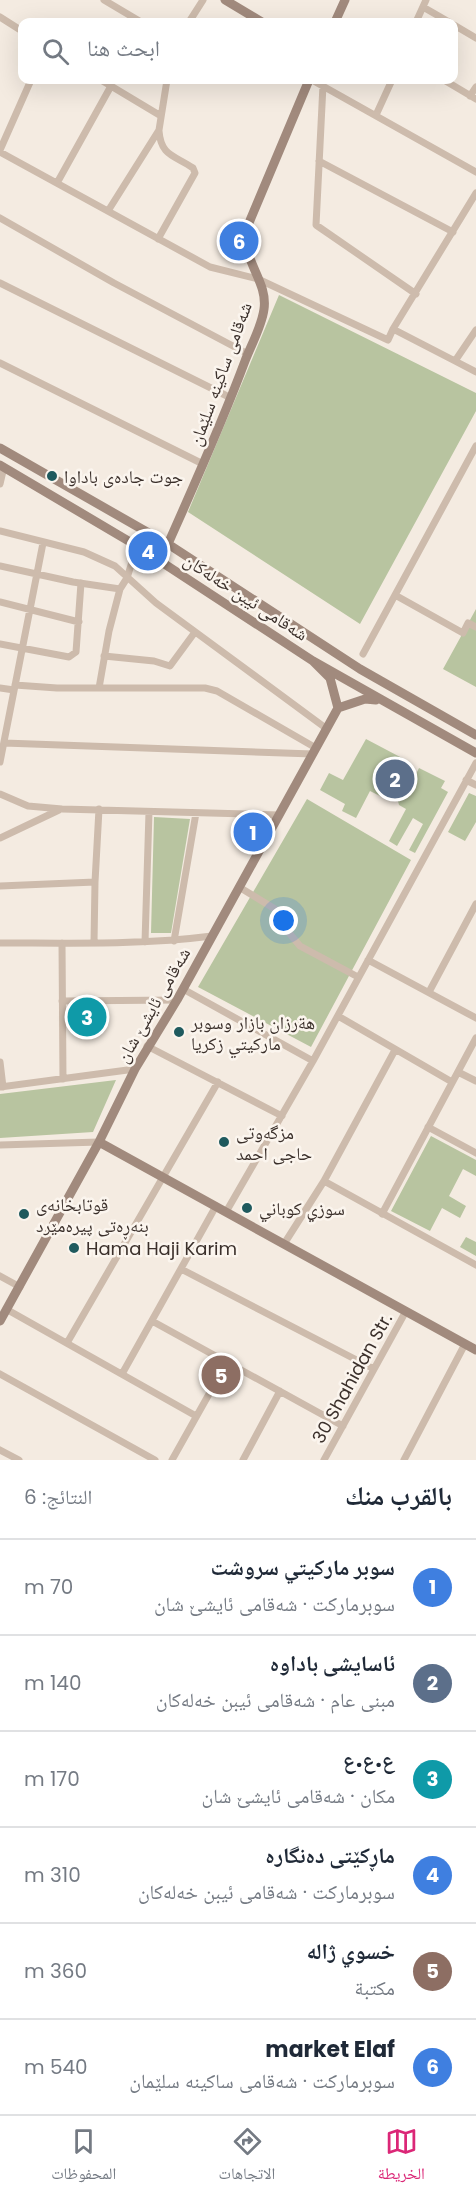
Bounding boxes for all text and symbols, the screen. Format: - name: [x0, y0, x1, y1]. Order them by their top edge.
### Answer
- search box: [18, 18, 458, 84]
- text: ابحث هنا: [87, 33, 160, 64]
- icon: search: [39, 35, 72, 68]
- pin: 6: [220, 218, 258, 264]
- street label: شەقامی ساکینە سلێمان: [182, 299, 258, 449]
- place label: جوت جادەی باداوا: [64, 464, 183, 489]
- marker: جوت جادەی باداوا: [45, 469, 59, 483]
- pin: 4: [128, 528, 168, 574]
- street label: شەقامی ئیبن خەلەکان: [179, 547, 313, 647]
- pin: 2: [376, 756, 414, 802]
- pin: 1: [234, 810, 272, 854]
- your location: [269, 906, 298, 935]
- street label: شەقامی ئایشێ شان: [110, 943, 196, 1067]
- pin: 3: [68, 994, 106, 1040]
- place label: هةرزان بازار وسوبر ماركيتي زكريا: [190, 1010, 315, 1058]
- marker: هةرزان بازار وسوبر ماركيتي زكريا: [172, 1025, 186, 1039]
- place label: مزگەوتی حاجی احمد: [236, 1120, 312, 1166]
- marker: مزگەوتی حاجی احمد: [217, 1135, 231, 1149]
- place label: قوتابخانەی بنەڕەتی پیرەمێرد: [36, 1192, 149, 1239]
- place label: سوزي كوباني: [259, 1196, 345, 1223]
- marker: سوزي كوباني: [240, 1201, 254, 1215]
- marker: قوتابخانەی بنەڕەتی پیرەمێرد: [17, 1207, 31, 1221]
- place label: Hama Haji Karim: [86, 1236, 237, 1261]
- marker: Hama Haji Karim: [67, 1241, 81, 1255]
- street label: 30 Shahidan Str.: [306, 1308, 398, 1448]
- pin: 5: [202, 1352, 240, 1398]
- text: بالقرب منك: [345, 1478, 452, 1514]
- text: النتائج: 6: [24, 1483, 92, 1511]
- text: سوبر ماركيتي سروشت: [211, 1552, 395, 1583]
- text: 70 m: [24, 1573, 73, 1601]
- text: 1: [429, 1573, 436, 1601]
- text: سوبرماركت · شەقامی ئایشێ شان: [154, 1590, 395, 1618]
- text: ئاسايشى باداوه: [270, 1648, 395, 1679]
- text: 140 m: [24, 1669, 82, 1697]
- text: 2: [427, 1669, 438, 1697]
- text: مبنى عام · شەقامی ئیبن خەلەکان: [156, 1686, 395, 1714]
- text: ع.ع.ع: [343, 1744, 395, 1775]
- text: 170 m: [24, 1765, 80, 1793]
- text: 3: [426, 1765, 439, 1793]
- text: مكان · شەقامی ئایشێ شان: [201, 1782, 395, 1810]
- text: ماڕكێتی دەنگارە: [265, 1840, 395, 1871]
- text: 310 m: [24, 1861, 81, 1889]
- text: 4: [426, 1861, 439, 1889]
- text: سوبرماركت · شەقامی ئیبن خەلەکان: [138, 1878, 395, 1906]
- text: خسوي ژاله: [306, 1936, 395, 1967]
- text: 360 m: [24, 1957, 87, 1985]
- text: 5: [426, 1957, 439, 1985]
- text: مكتبة: [355, 1974, 395, 2002]
- text: market Elaf: [265, 2034, 395, 2065]
- text: 540 m: [24, 2053, 88, 2081]
- text: 6: [426, 2053, 439, 2081]
- text: سوبرماركت · شەقامی ساکینە سلێمان: [129, 2067, 395, 2095]
- tab: المحفوظات: [51, 2125, 116, 2189]
- tab: الاتجاهات: [219, 2125, 275, 2189]
- tab: الخريطة: [378, 2125, 425, 2189]

